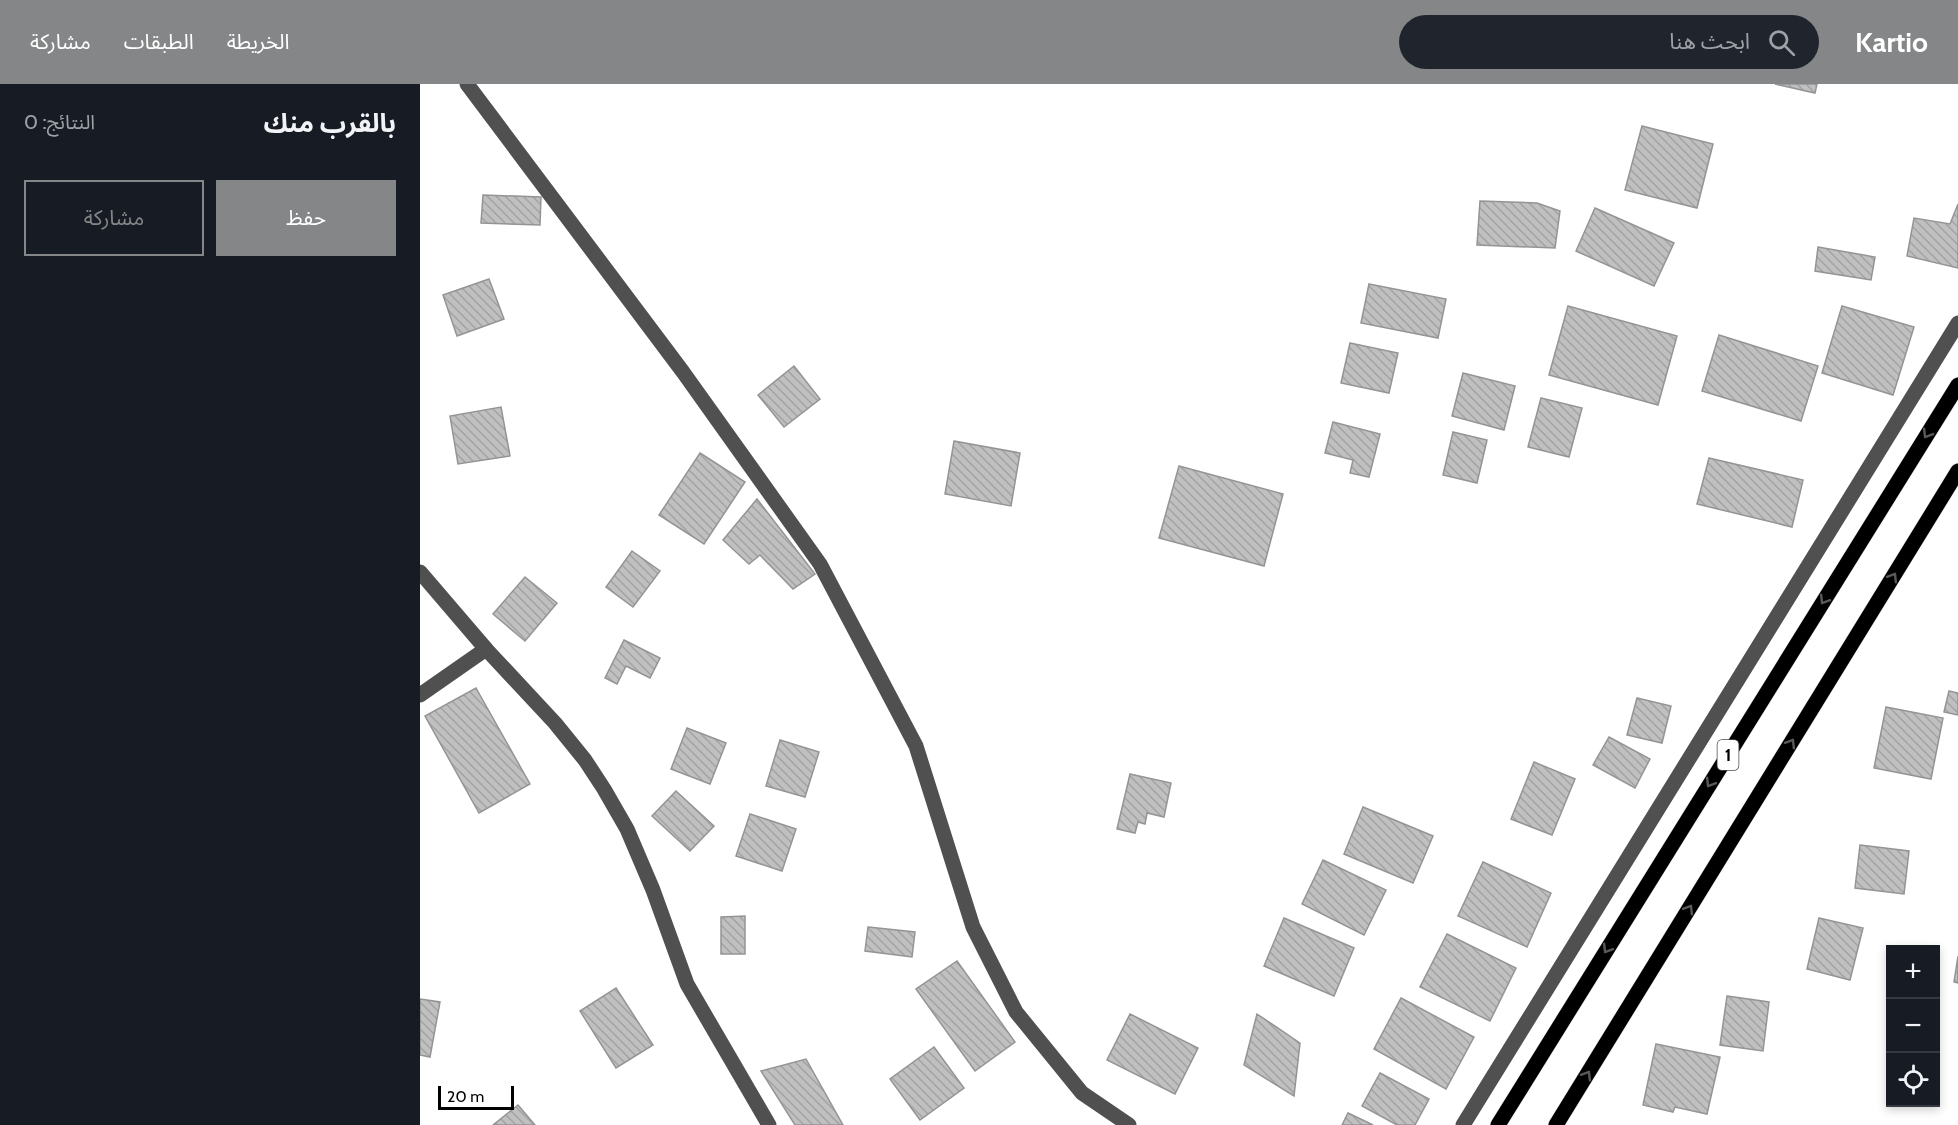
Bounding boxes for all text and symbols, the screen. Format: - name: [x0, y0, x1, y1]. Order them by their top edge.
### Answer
- search box: [1399, 15, 1819, 69]
- text: Kartio: [1855, 25, 1928, 59]
- icon: search: [1765, 26, 1798, 59]
- text: ابحث هنا: [1669, 28, 1750, 55]
- text: مشاركة: [30, 29, 91, 54]
- text: الطبقات: [124, 29, 194, 54]
- text: الخريطة: [227, 29, 290, 54]
- text: بالقرب منك: [263, 107, 396, 139]
- text: النتائج: 0: [24, 110, 95, 134]
- button: مشاركة: [24, 180, 204, 256]
- button: حفظ: [216, 180, 396, 256]
- one-way arrow: [1923, 428, 1935, 438]
- one-way arrow: [1885, 572, 1896, 583]
- one-way arrow: [1820, 594, 1832, 604]
- one-way arrow: [1784, 739, 1795, 749]
- road number: 1: [1718, 740, 1738, 770]
- one-way arrow: [1706, 777, 1718, 787]
- one-way arrow: [1682, 905, 1694, 915]
- one-way arrow: [1603, 943, 1615, 953]
- map controls: [1886, 945, 1940, 1107]
- button: +: [1886, 945, 1940, 999]
- button: −: [1886, 999, 1940, 1053]
- button: locate: [1886, 1053, 1940, 1107]
- one-way arrow: [1580, 1071, 1592, 1081]
- scale bar: [438, 1083, 514, 1110]
- text: 20 m: [447, 1087, 484, 1106]

